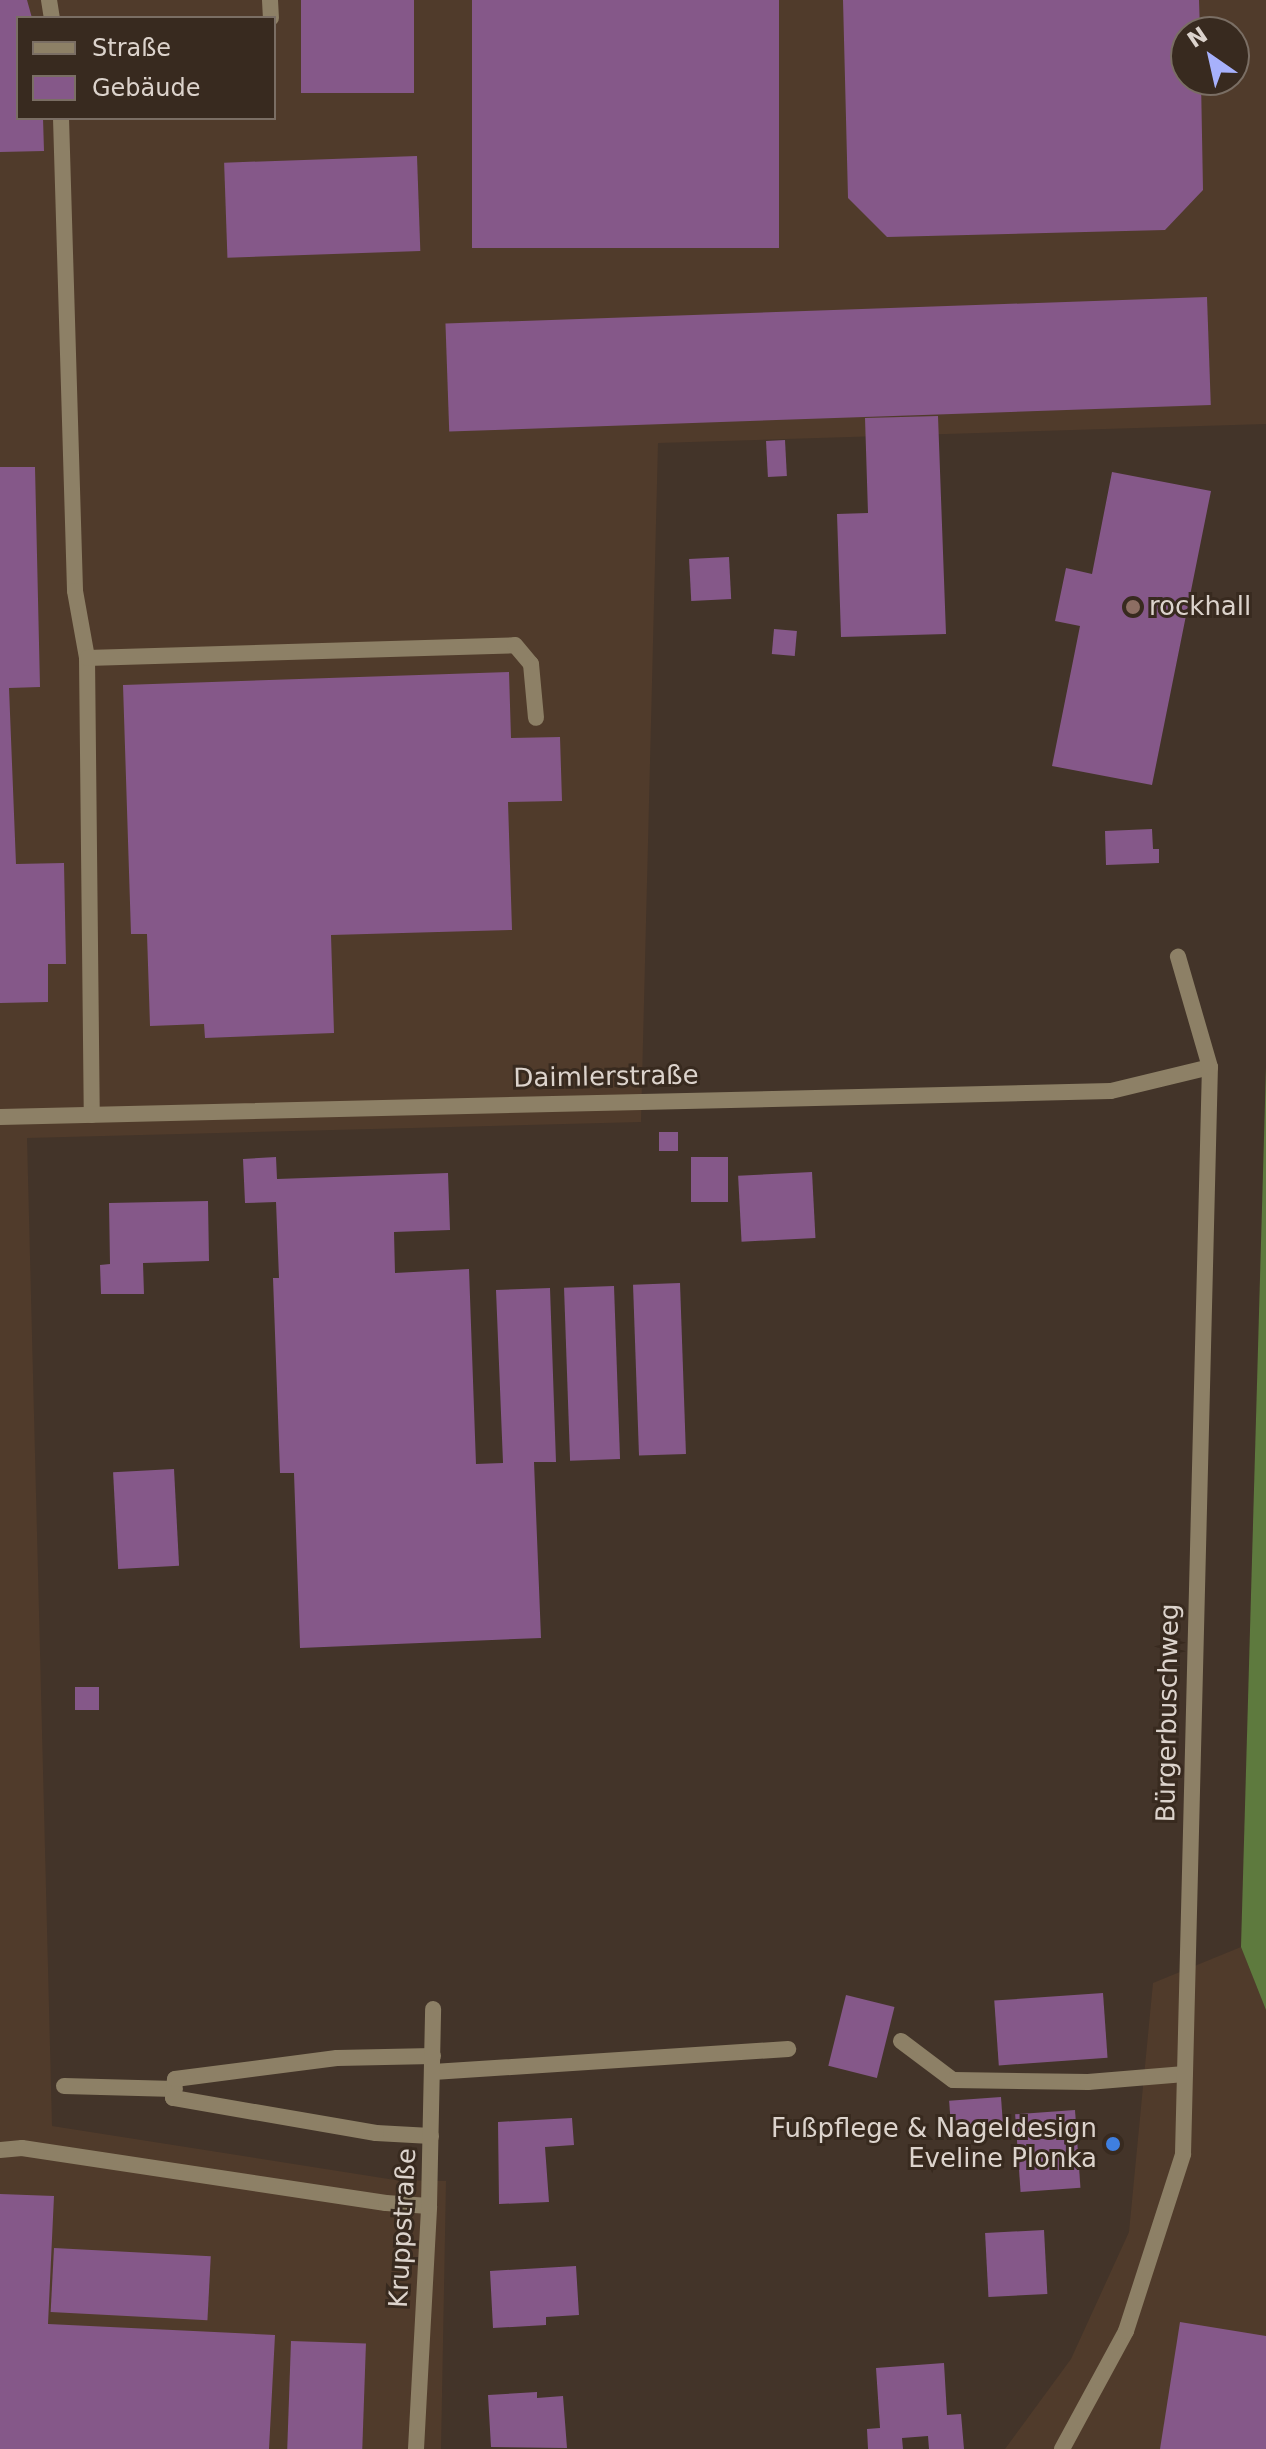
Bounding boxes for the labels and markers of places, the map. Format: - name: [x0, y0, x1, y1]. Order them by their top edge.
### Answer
- place label: rockhall: [1149, 591, 1251, 623]
- marker: rockhall: [1124, 598, 1142, 616]
- place label: Fußpflege & Nageldesign Eveline Plonka: [771, 2113, 1097, 2174]
- marker: Fußpflege & Nageldesign Eveline Plonka: [1104, 2135, 1122, 2153]

